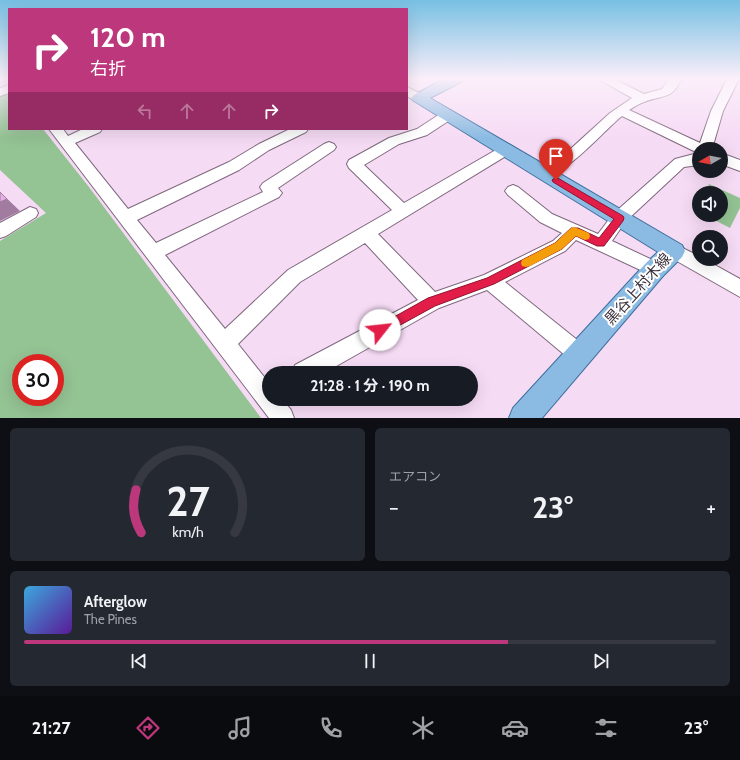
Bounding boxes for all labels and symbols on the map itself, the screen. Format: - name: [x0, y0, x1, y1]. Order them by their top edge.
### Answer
- pin: [539, 139, 573, 180]
- north arrow: [692, 142, 728, 178]
- street label: 黒谷上村木線: [601, 250, 675, 328]
- position arrow: [359, 309, 401, 351]
- speed limit sign: 30: [12, 354, 64, 406]

